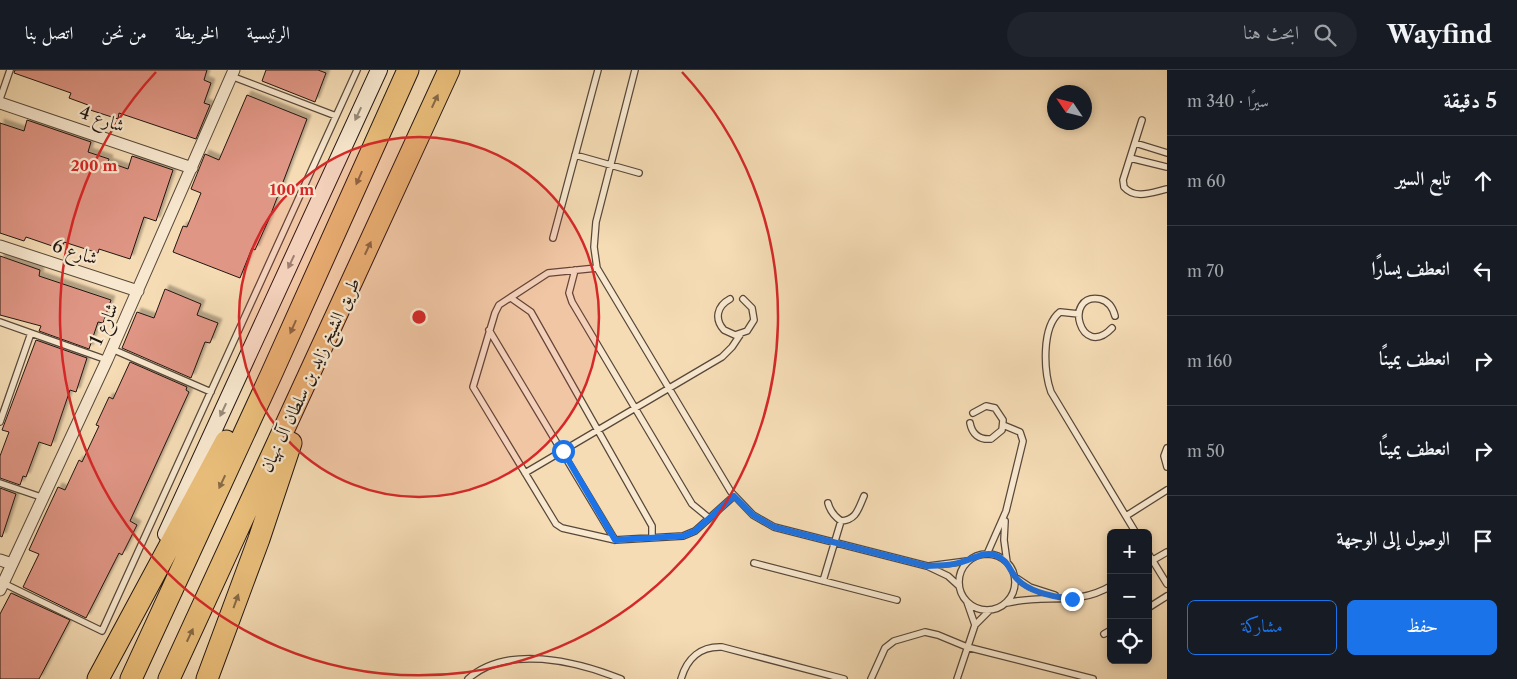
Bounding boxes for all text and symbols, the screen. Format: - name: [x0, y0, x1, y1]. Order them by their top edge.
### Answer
- search box: [1007, 12, 1357, 57]
- text: Wayfind: [1387, 20, 1492, 49]
- text: ابحث هنا: [1243, 21, 1299, 44]
- icon: search: [1311, 21, 1339, 49]
- text: اتصل بنا: [25, 22, 73, 44]
- text: من نحن: [101, 22, 147, 44]
- text: الخريطة: [175, 22, 219, 44]
- text: الرئيسية: [247, 22, 290, 44]
- north arrow: [1047, 85, 1092, 130]
- text: 5 دقيقة: [1443, 88, 1497, 113]
- text: سيرًا · 340 m: [1187, 91, 1269, 111]
- one-way arrow: [431, 93, 440, 108]
- street label: شارع 4: [75, 101, 128, 141]
- one-way arrow: [354, 107, 362, 121]
- text: 200 m: [71, 156, 117, 175]
- text: تابع السير: [1396, 167, 1450, 190]
- icon: ahead: [1469, 167, 1497, 195]
- one-way arrow: [355, 171, 363, 185]
- text: 60 m: [1187, 171, 1226, 191]
- text: 100 m: [270, 180, 314, 199]
- street label: شارع 6: [48, 234, 101, 273]
- one-way arrow: [364, 241, 372, 255]
- one-way arrow: [286, 255, 294, 269]
- text: انعطف يسارًا: [1371, 257, 1450, 280]
- icon: left: [1469, 257, 1497, 285]
- text: 70 m: [1187, 261, 1224, 281]
- street label: طريق الشيخ زايد بن سلطان آل نهيان: [255, 274, 369, 478]
- street label: شارع 1: [85, 300, 127, 350]
- centre of rings: [410, 308, 428, 326]
- one-way arrow: [288, 320, 296, 334]
- text: انعطف يمينًا: [1379, 347, 1450, 370]
- icon: right: [1469, 347, 1497, 375]
- text: 160 m: [1187, 351, 1232, 371]
- one-way arrow: [218, 403, 226, 417]
- text: انعطف يمينًا: [1379, 437, 1450, 460]
- icon: right: [1469, 437, 1497, 465]
- route start: [552, 440, 575, 463]
- text: 50 m: [1187, 441, 1225, 461]
- one-way arrow: [217, 475, 225, 489]
- text: الوصول إلى الوجهة: [1336, 527, 1450, 550]
- icon: arrive: [1469, 527, 1497, 555]
- map controls: [1107, 529, 1152, 664]
- button: +: [1107, 529, 1152, 574]
- button: −: [1107, 574, 1152, 619]
- route end: [1061, 588, 1084, 611]
- one-way arrow: [233, 593, 240, 608]
- button: مشاركة: [1187, 600, 1337, 655]
- button: حفظ: [1347, 600, 1497, 655]
- button: locate: [1107, 619, 1152, 664]
- one-way arrow: [186, 628, 194, 642]

